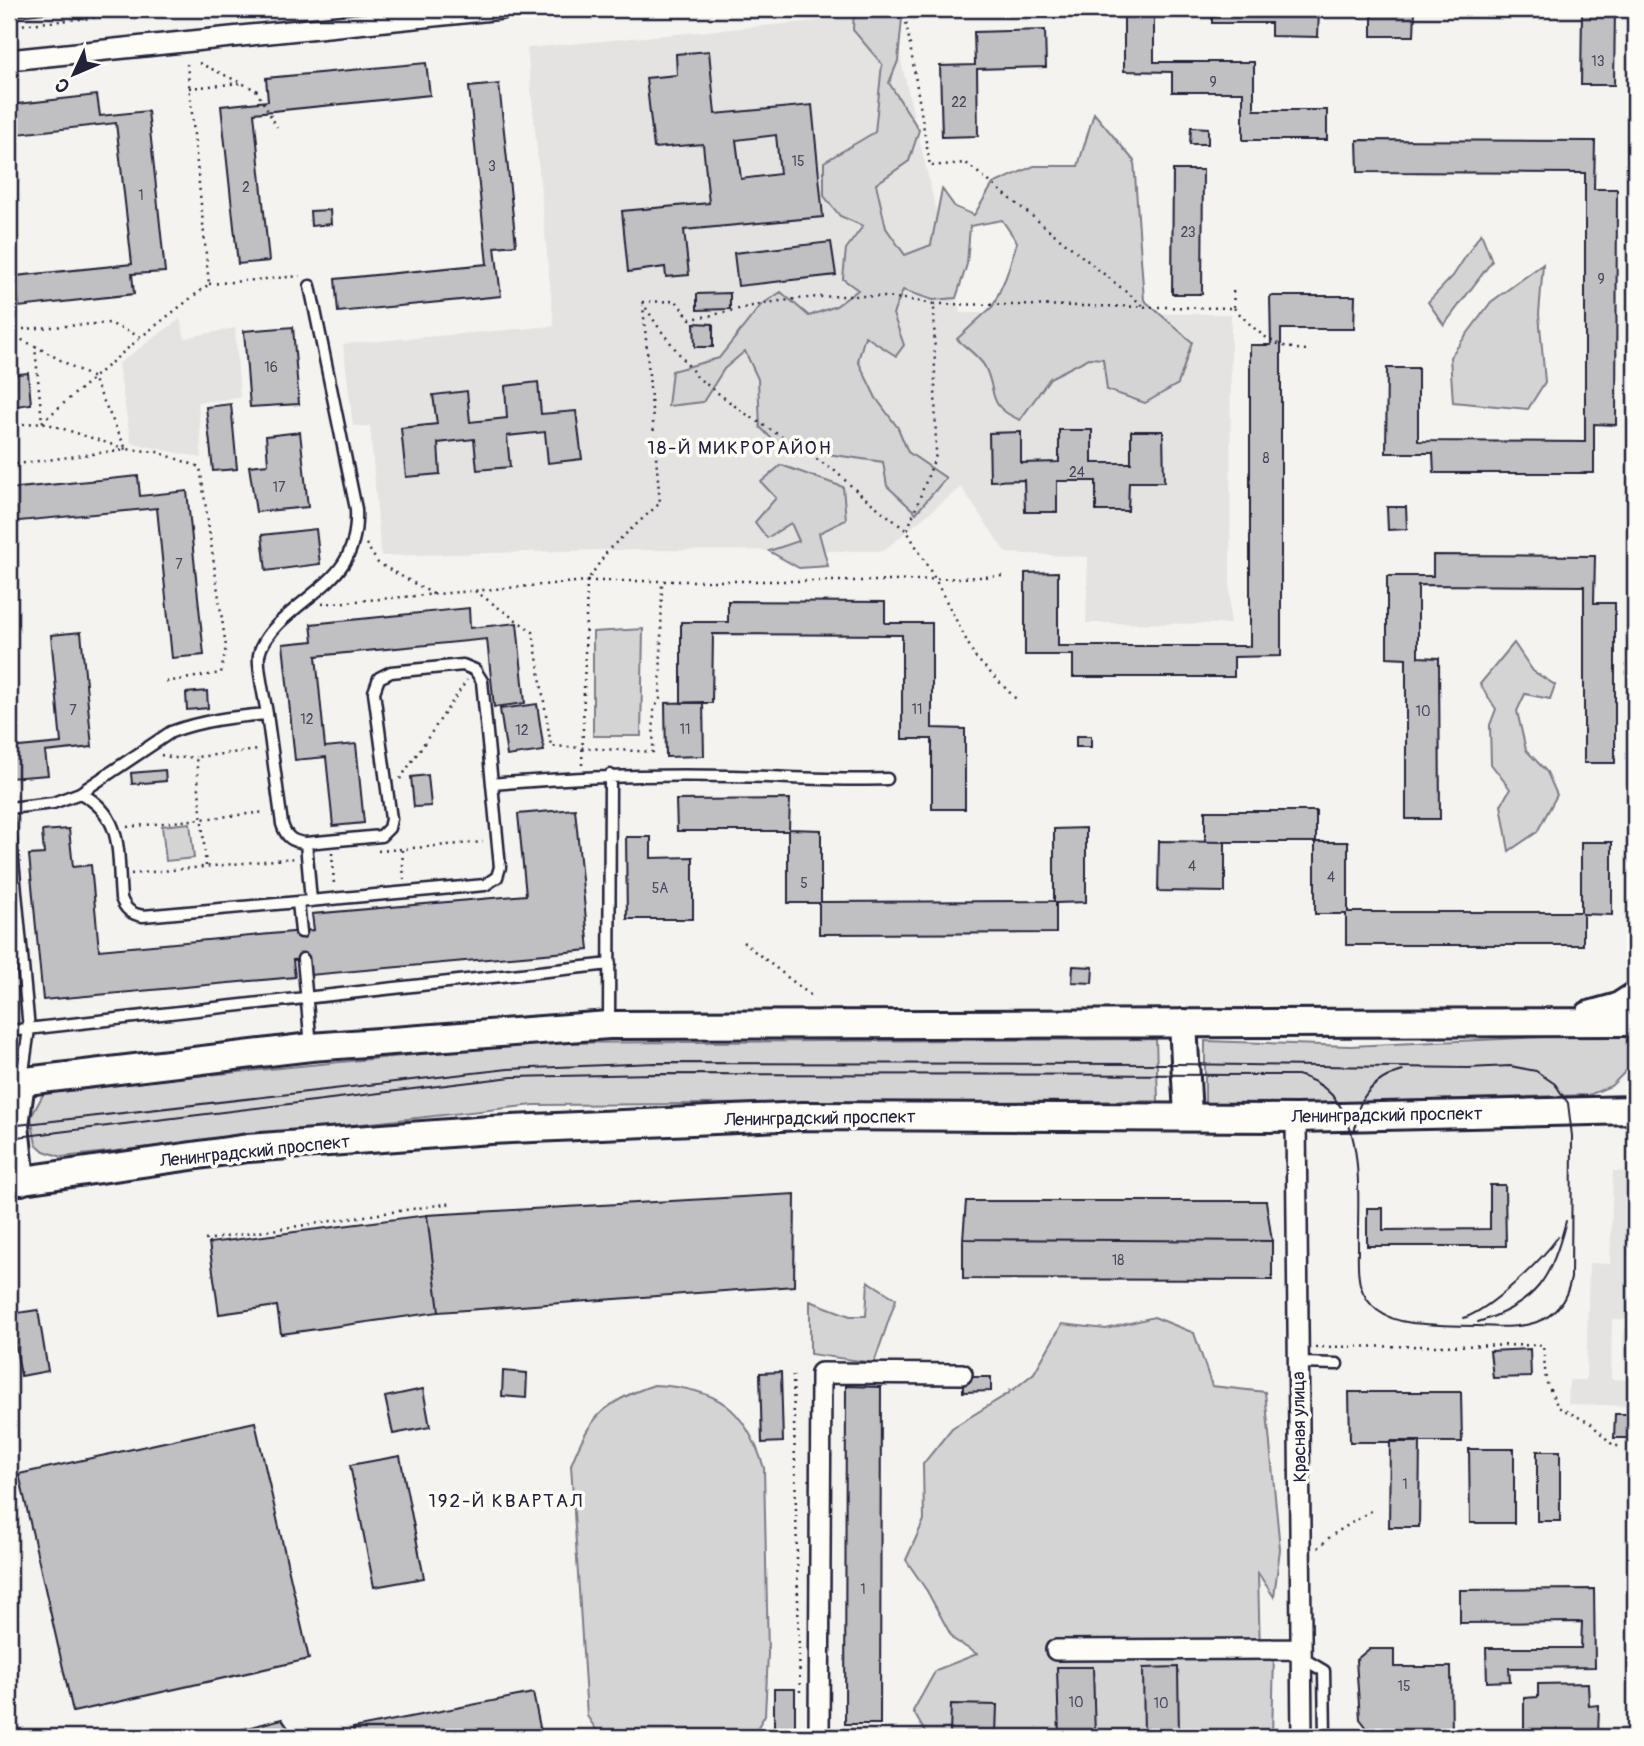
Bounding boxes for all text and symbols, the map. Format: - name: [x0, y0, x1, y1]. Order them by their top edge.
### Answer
- north arrow: [38, 38, 108, 108]
- house number: 13: [1591, 53, 1605, 70]
- text: С: [50, 72, 75, 98]
- house number: 9: [1209, 74, 1217, 91]
- house number: 22: [951, 94, 967, 111]
- house number: 15: [791, 153, 805, 170]
- house number: 3: [488, 158, 496, 175]
- house number: 2: [242, 179, 250, 196]
- house number: 1: [138, 187, 144, 204]
- house number: 23: [1180, 224, 1196, 241]
- house number: 9: [1597, 271, 1605, 288]
- house number: 16: [264, 359, 278, 376]
- district label: 18-Й МИКРОРАЙОН: [647, 436, 833, 460]
- house number: 8: [1262, 450, 1270, 467]
- house number: 24: [1069, 464, 1085, 481]
- house number: 17: [273, 479, 286, 496]
- house number: 7: [175, 556, 183, 573]
- house number: 11: [912, 701, 922, 718]
- house number: 7: [69, 702, 77, 719]
- house number: 10: [1415, 703, 1431, 720]
- house number: 12: [300, 711, 314, 728]
- house number: 11: [680, 721, 690, 738]
- house number: 12: [515, 722, 529, 739]
- house number: 4: [1188, 858, 1196, 875]
- house number: 4: [1327, 869, 1335, 886]
- house number: 5: [800, 875, 808, 892]
- house number: 5А: [652, 880, 668, 897]
- street label: Ленинградский проспект: [1290, 1102, 1483, 1129]
- street label: Ленинградский проспект: [723, 1105, 916, 1132]
- street label: Ленинградский проспект: [158, 1130, 351, 1173]
- house number: 18: [1112, 1252, 1124, 1269]
- street label: Красная улица: [1287, 1371, 1312, 1483]
- house number: 1: [1402, 1476, 1408, 1493]
- district label: 192-Й КВАРТАЛ: [428, 1489, 584, 1513]
- house number: 1: [860, 1581, 866, 1598]
- house number: 15: [1397, 1678, 1411, 1695]
- house number: 10: [1068, 1694, 1084, 1711]
- house number: 10: [1153, 1695, 1169, 1712]

